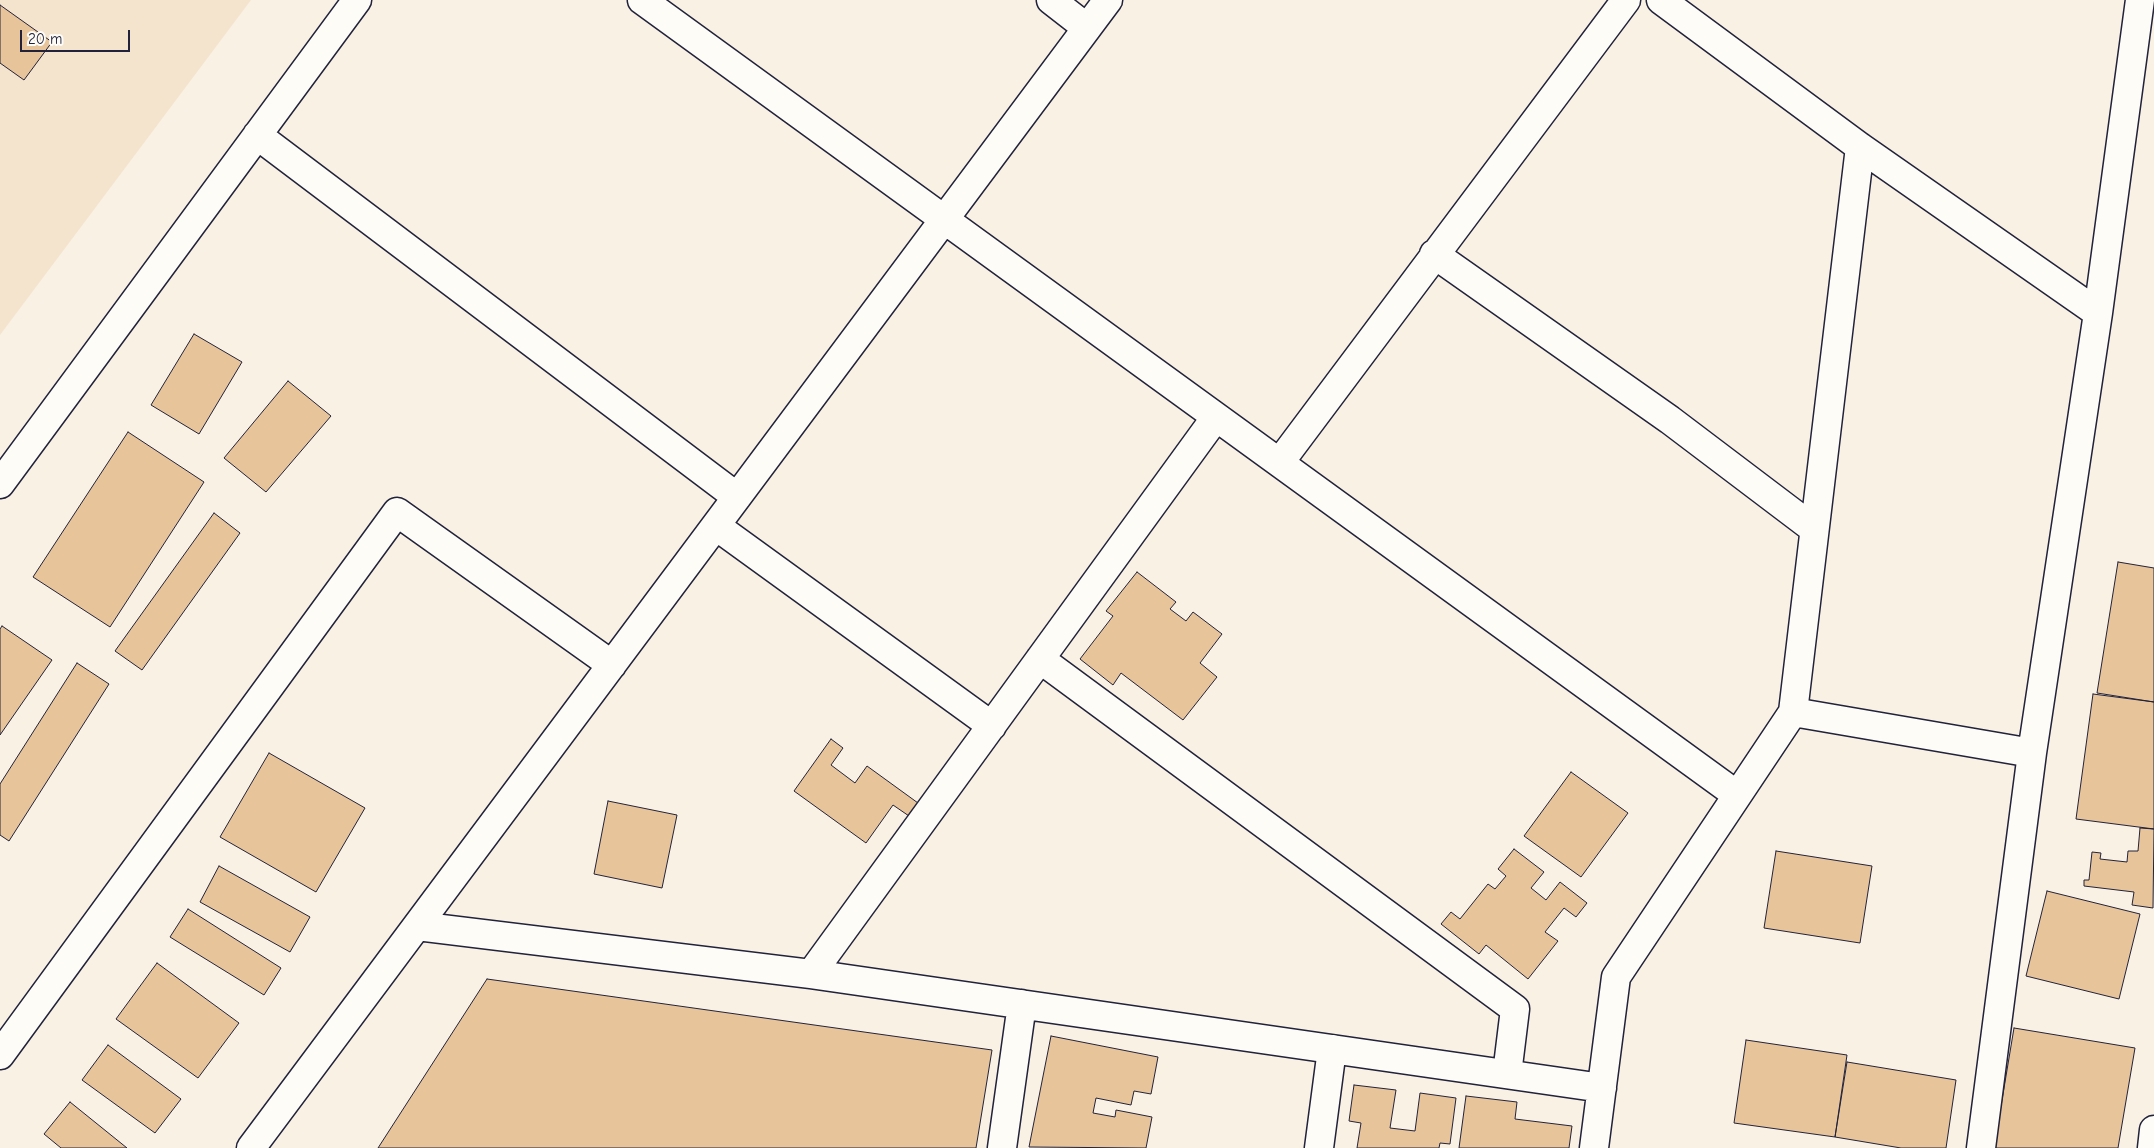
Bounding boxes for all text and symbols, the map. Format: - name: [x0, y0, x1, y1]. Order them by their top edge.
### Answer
- scale bar: [22, 20, 132, 52]
- text: 20 m: [28, 30, 62, 48]

